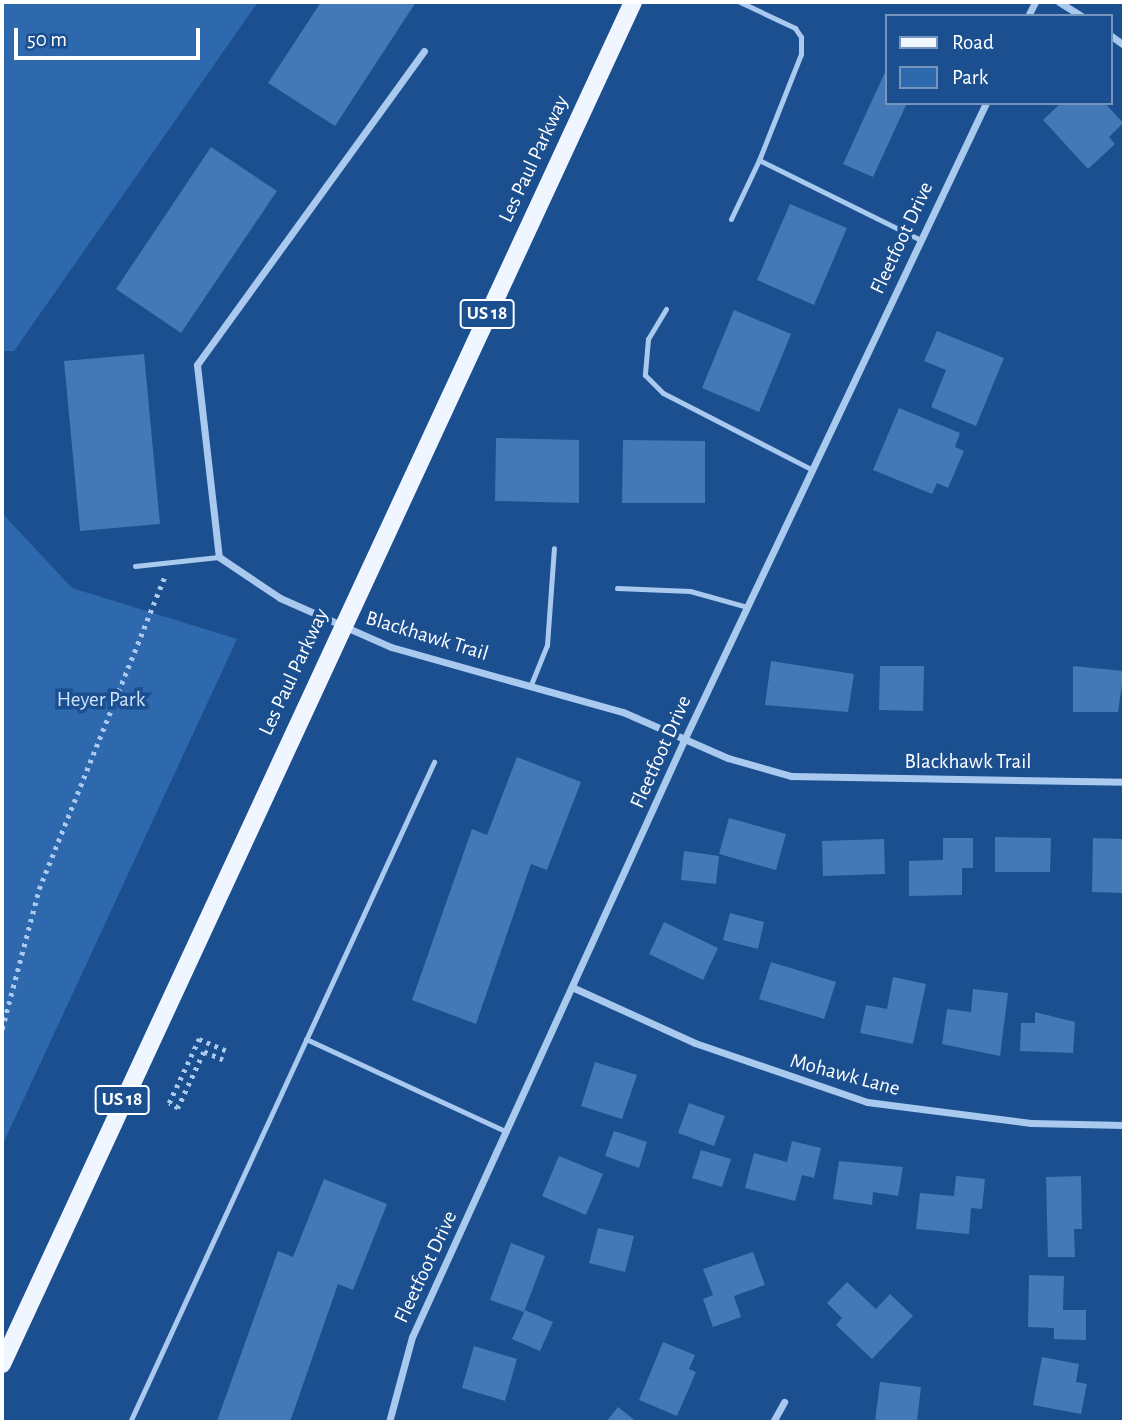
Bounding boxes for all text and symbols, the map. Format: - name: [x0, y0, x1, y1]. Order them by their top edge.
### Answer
- scale bar: [18, 14, 203, 58]
- legend: [884, 14, 1112, 105]
- text: 50 m: [27, 29, 67, 50]
- text: Road: [952, 32, 994, 53]
- text: Park: [952, 67, 988, 88]
- street label: Les Paul Parkway: [494, 91, 574, 227]
- street label: Fleetfoot Drive: [865, 178, 939, 298]
- road number: US 18: [459, 298, 515, 330]
- street label: Les Paul Parkway: [254, 604, 334, 740]
- street label: Blackhawk Trail: [363, 605, 491, 667]
- park label: Heyer Park: [57, 687, 145, 713]
- street label: Fleetfoot Drive: [625, 692, 697, 812]
- street label: Blackhawk Trail: [905, 749, 1031, 775]
- street label: Mohawk Lane: [787, 1048, 903, 1102]
- road number: US 18: [94, 1084, 150, 1116]
- street label: Fleetfoot Drive: [389, 1207, 463, 1327]

